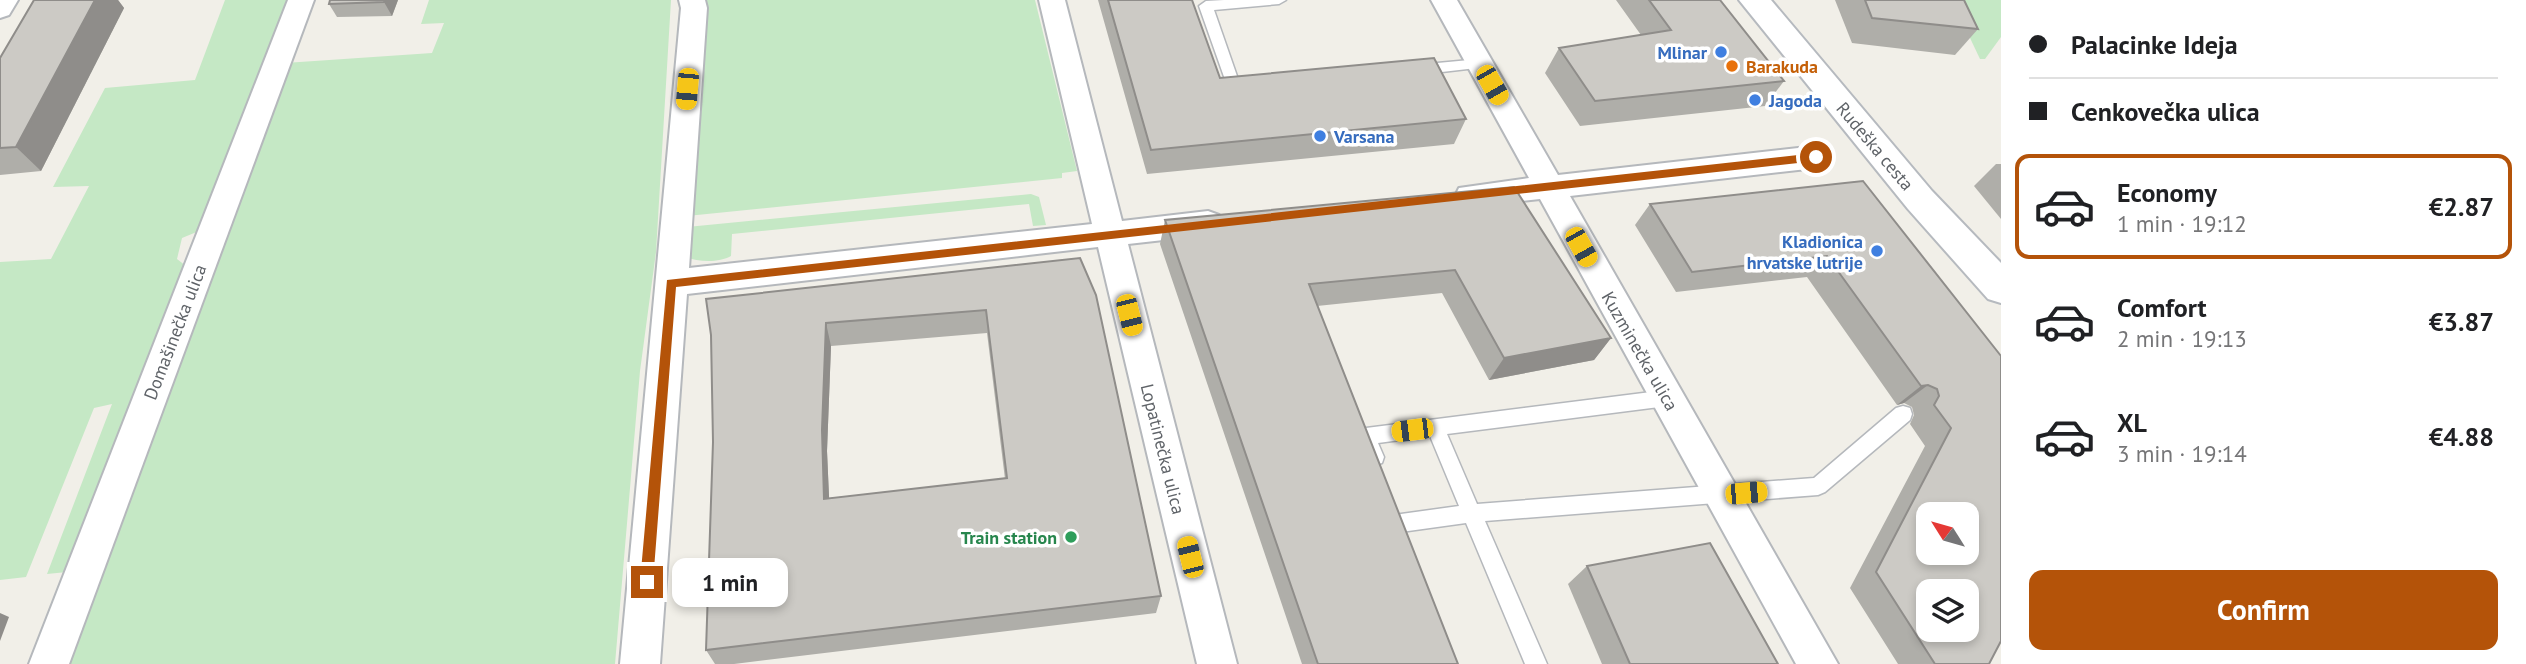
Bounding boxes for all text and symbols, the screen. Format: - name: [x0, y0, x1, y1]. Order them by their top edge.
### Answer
- text: Palacinke Ideja: [2071, 28, 2238, 61]
- place label: Mlinar: [1657, 41, 1708, 64]
- marker: Mlinar: [1713, 44, 1729, 60]
- place label: Barakuda: [1746, 55, 1818, 78]
- marker: Barakuda: [1724, 58, 1740, 74]
- car: [1473, 62, 1512, 108]
- car: [675, 67, 700, 111]
- place label: Jagoda: [1768, 89, 1822, 112]
- marker: Jagoda: [1747, 92, 1763, 108]
- text: Cenkovečka ulica: [2071, 95, 2260, 128]
- street label: Rudeška cesta: [1831, 97, 1919, 195]
- place label: Varsana: [1333, 125, 1394, 148]
- marker: Varsana: [1312, 128, 1328, 144]
- route start: [1800, 141, 1832, 173]
- icon: car: [2033, 175, 2096, 238]
- text: Economy: [2117, 176, 2217, 209]
- text: €2.87: [2429, 190, 2494, 223]
- text: 1 min · 19:12: [2117, 209, 2247, 238]
- car: [1562, 224, 1601, 270]
- place label: Kladionica hrvatske lutrije: [1747, 230, 1863, 274]
- marker: Kladionica hrvatske lutrije: [1869, 243, 1885, 259]
- street label: Domašinečka ulica: [139, 261, 211, 403]
- street label: Kuzminečka ulica: [1597, 287, 1683, 415]
- icon: car: [2033, 290, 2096, 353]
- text: Comfort: [2117, 291, 2207, 324]
- car: [1114, 292, 1145, 338]
- text: €3.87: [2429, 305, 2494, 338]
- text: 2 min · 19:13: [2117, 324, 2247, 353]
- street label: Lopatinečka ulica: [1136, 381, 1190, 517]
- icon: car: [2033, 405, 2096, 468]
- text: XL: [2117, 406, 2147, 439]
- car: [1390, 417, 1435, 443]
- text: €4.88: [2429, 420, 2494, 453]
- text: 3 min · 19:14: [2117, 439, 2247, 468]
- car: [1725, 481, 1768, 505]
- north arrow: [1916, 502, 1979, 565]
- map controls: [1916, 502, 1979, 642]
- place label: Train station: [961, 526, 1057, 549]
- marker: Train station: [1063, 529, 1079, 545]
- car: [1175, 534, 1206, 580]
- callout: 1 min: [672, 558, 787, 606]
- route end: [631, 566, 663, 598]
- text: 1 min: [702, 568, 758, 597]
- button: Confirm: [2029, 570, 2498, 650]
- button: layers: [1916, 579, 1979, 642]

